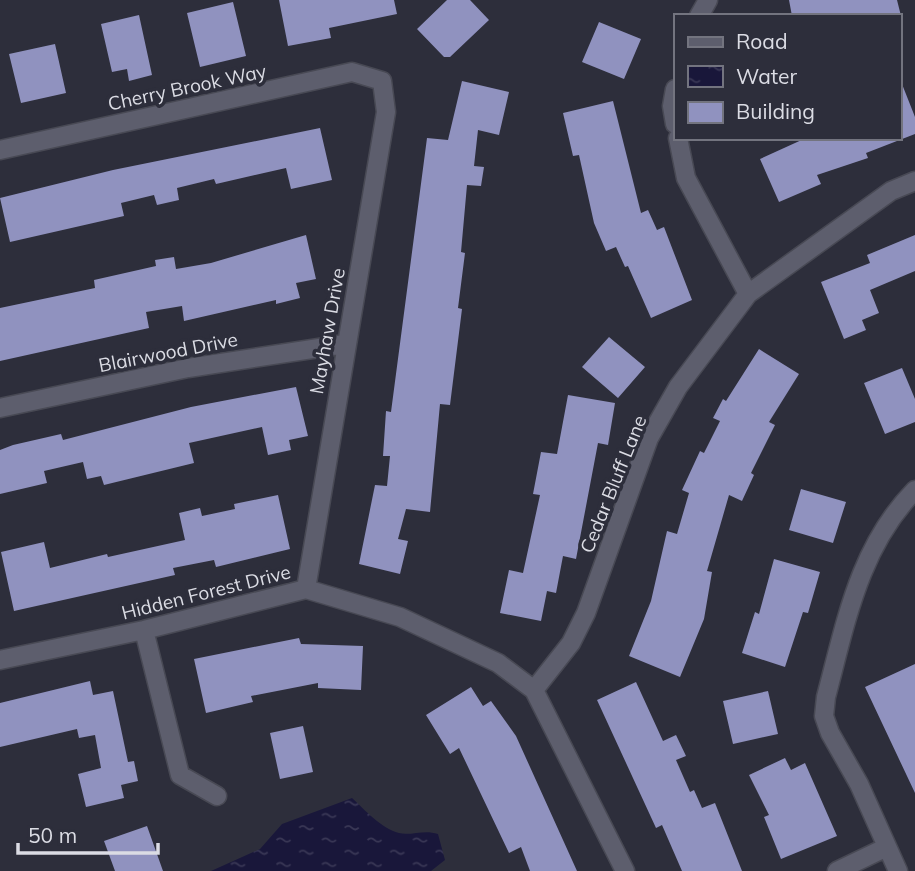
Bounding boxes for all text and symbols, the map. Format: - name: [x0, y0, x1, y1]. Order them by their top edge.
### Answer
- legend: [674, 14, 901, 140]
- text: Road: [736, 28, 787, 54]
- street label: Cherry Brook Way: [106, 58, 268, 116]
- text: Water: [736, 63, 797, 89]
- text: Building: [736, 98, 815, 124]
- street label: Mayhaw Drive: [304, 266, 350, 396]
- street label: Blairwood Drive: [96, 327, 240, 377]
- street label: Cedar Bluff Lane: [574, 412, 652, 556]
- street label: Hidden Forest Drive: [119, 559, 293, 625]
- scale bar: [18, 812, 158, 856]
- text: 50 m: [28, 822, 77, 848]

